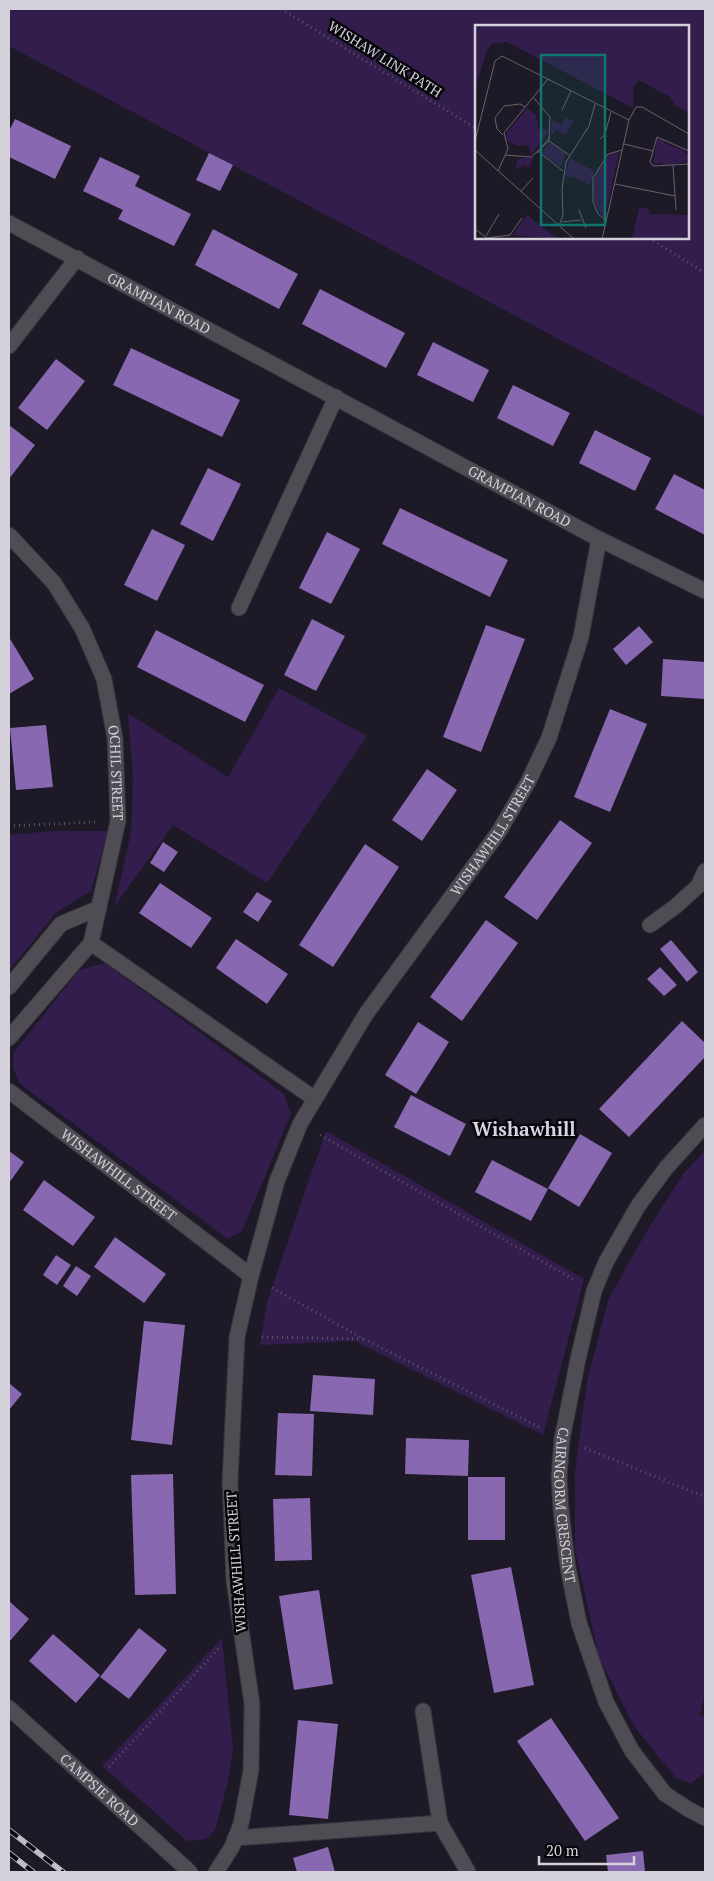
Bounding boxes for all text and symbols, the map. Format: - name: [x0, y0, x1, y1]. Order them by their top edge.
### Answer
- street label: WISHAW LINK PATH: [325, 16, 446, 101]
- inset map: [475, 25, 689, 239]
- street label: GRAMPIAN ROAD: [104, 267, 214, 338]
- street label: GRAMPIAN ROAD: [465, 461, 575, 531]
- street label: OCHIL STREET: [104, 723, 128, 821]
- street label: WISHAWHILL STREET: [446, 771, 539, 899]
- district label: Wishawhill: [472, 1116, 576, 1141]
- street label: WISHAWHILL STREET: [57, 1124, 181, 1225]
- street label: CAIRNGORM CRESCENT: [550, 1426, 581, 1585]
- street label: WISHAWHILL STREET: [221, 1491, 250, 1633]
- street label: CAMPSIE ROAD: [56, 1749, 143, 1830]
- scale bar: [539, 1834, 634, 1866]
- text: 20 m: [546, 1840, 579, 1860]

